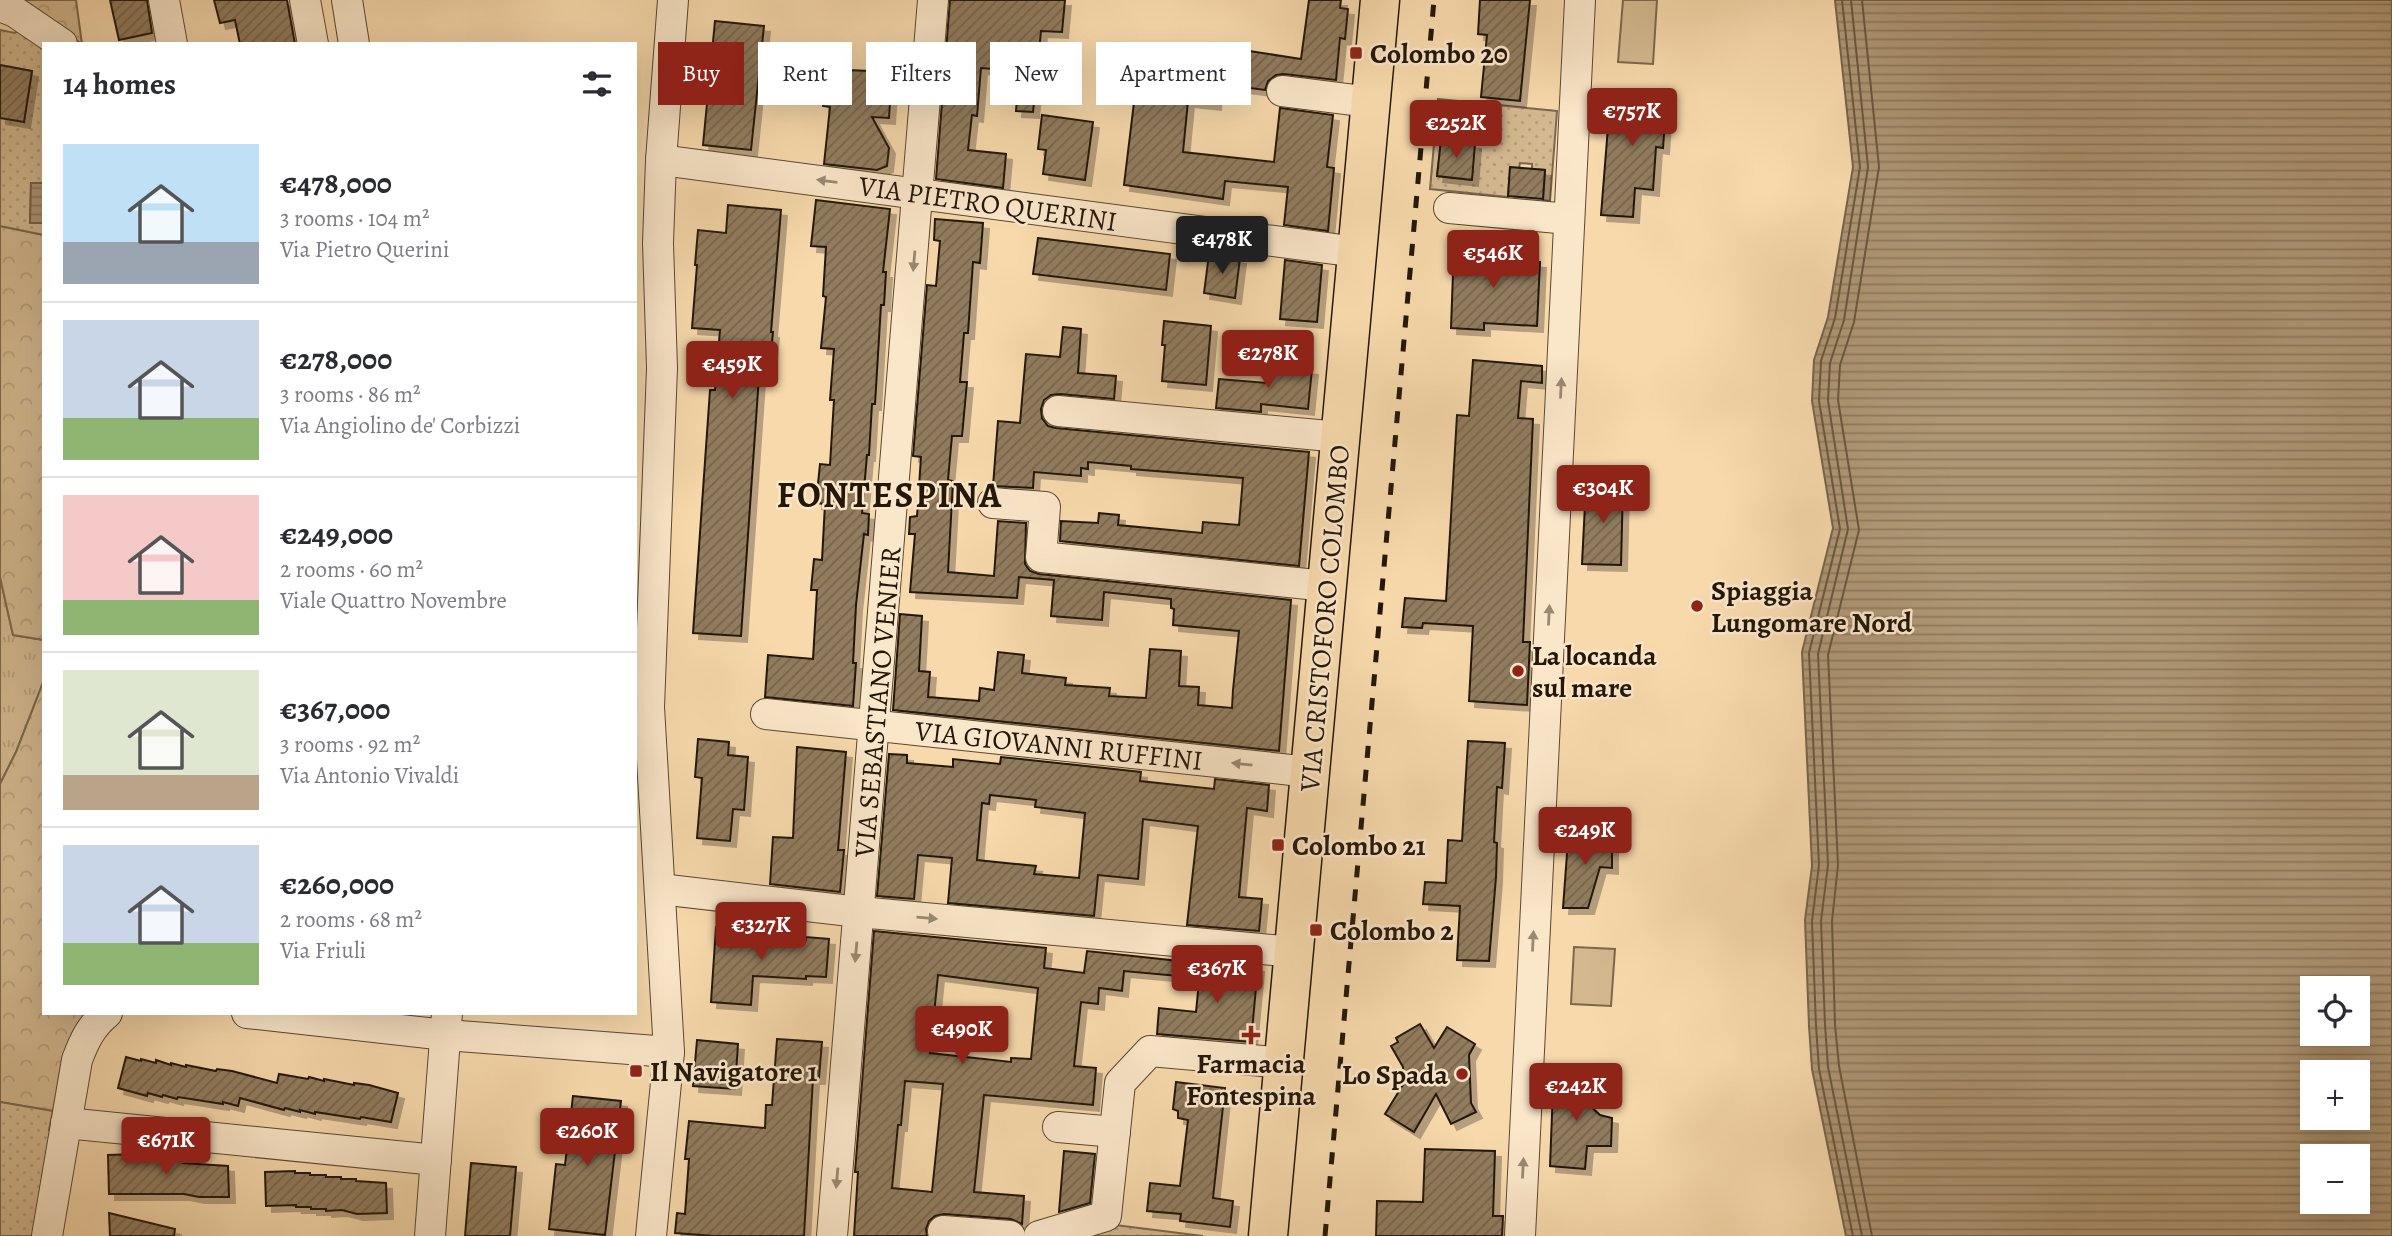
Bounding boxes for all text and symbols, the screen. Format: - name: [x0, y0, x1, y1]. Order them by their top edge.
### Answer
- place label: Colombo 20: [1370, 35, 1508, 73]
- chip: Buy: [658, 42, 744, 105]
- chip: Rent: [758, 42, 852, 105]
- chip: Filters: [866, 42, 976, 105]
- chip: New: [990, 42, 1082, 105]
- chip: Apartment: [1096, 42, 1251, 105]
- marker: Colombo 20: [1348, 45, 1364, 61]
- text: 14 homes: [63, 64, 176, 104]
- icon: filters: [578, 65, 616, 103]
- pin: €757K: [1583, 88, 1681, 148]
- text: €757K: [1603, 95, 1661, 126]
- pin: €252K: [1407, 100, 1505, 160]
- text: €252K: [1426, 107, 1486, 138]
- text: €478,000: [280, 163, 392, 203]
- street label: VIA PIETRO QUERINI: [855, 167, 1119, 241]
- icon: home: [119, 172, 203, 256]
- one-way arrow: [816, 176, 838, 187]
- text: 3 rooms · 104 m²: [280, 203, 429, 234]
- pin: €478K: [1173, 216, 1271, 276]
- text: €478K: [1192, 223, 1252, 254]
- pin: €546K: [1444, 230, 1542, 290]
- text: Via Pietro Querini: [280, 234, 449, 265]
- text: €546K: [1463, 237, 1523, 268]
- one-way arrow: [908, 250, 919, 272]
- pin: €278K: [1219, 330, 1317, 390]
- text: €278K: [1238, 337, 1298, 368]
- text: €278,000: [280, 339, 392, 379]
- pin: €459K: [683, 342, 781, 401]
- icon: home: [119, 348, 203, 432]
- text: €459K: [702, 348, 762, 379]
- one-way arrow: [1555, 377, 1566, 399]
- text: 3 rooms · 86 m²: [280, 379, 421, 410]
- text: Via Angiolino de' Corbizzi: [280, 410, 520, 441]
- street label: VIA CRISTOFORO COLOMBO: [1291, 443, 1359, 794]
- pin: €304K: [1554, 466, 1652, 525]
- district label: FONTESPINA: [777, 471, 1003, 519]
- text: €304K: [1573, 472, 1633, 503]
- text: €249,000: [280, 514, 393, 554]
- icon: home: [119, 523, 203, 607]
- street label: VIA SEBASTIANO VENIER: [845, 545, 911, 860]
- text: 2 rooms · 60 m²: [280, 554, 423, 585]
- place label: Spiaggia Lungomare Nord: [1711, 572, 1913, 642]
- text: Viale Quattro Novembre: [280, 585, 507, 616]
- marker: Spiaggia Lungomare Nord: [1689, 598, 1705, 614]
- one-way arrow: [1544, 604, 1555, 626]
- place label: La locanda sul mare: [1532, 637, 1657, 707]
- marker: La locanda sul mare: [1510, 663, 1526, 679]
- text: €367,000: [280, 689, 390, 729]
- icon: home: [119, 698, 203, 782]
- street label: VIA GIOVANNI RUFFINI: [912, 712, 1205, 780]
- text: 3 rooms · 92 m²: [280, 729, 420, 760]
- one-way arrow: [1231, 759, 1253, 770]
- text: Via Antonio Vivaldi: [280, 760, 459, 791]
- pin: €249K: [1536, 808, 1634, 867]
- text: €249K: [1555, 814, 1615, 845]
- place label: Colombo 21: [1292, 827, 1426, 865]
- marker: Colombo 21: [1270, 837, 1286, 853]
- text: €260,000: [280, 864, 394, 904]
- icon: home: [119, 873, 203, 957]
- pin: €327K: [712, 902, 810, 962]
- text: 2 rooms · 68 m²: [280, 904, 422, 935]
- text: €327K: [731, 909, 791, 940]
- place label: Colombo 2: [1330, 912, 1454, 950]
- one-way arrow: [916, 913, 938, 924]
- marker: Colombo 2: [1308, 922, 1324, 938]
- one-way arrow: [1528, 929, 1539, 951]
- text: Via Friuli: [280, 935, 366, 966]
- one-way arrow: [850, 941, 861, 963]
- pin: €367K: [1168, 946, 1266, 1005]
- text: €367K: [1188, 952, 1246, 983]
- map controls: [2300, 976, 2370, 1214]
- button: locate: [2300, 976, 2370, 1046]
- pin: €490K: [913, 1006, 1011, 1066]
- text: €490K: [931, 1013, 993, 1044]
- marker: Farmacia Fontespina: [1243, 1027, 1259, 1043]
- place label: Farmacia Fontespina: [1186, 1045, 1316, 1115]
- place label: Il Navigatore 1: [650, 1053, 818, 1091]
- place label: Lo Spada: [1342, 1056, 1448, 1094]
- button: +: [2300, 1060, 2370, 1130]
- marker: Il Navigatore 1: [628, 1063, 644, 1079]
- pin: €242K: [1527, 1064, 1625, 1123]
- marker: Lo Spada: [1454, 1066, 1470, 1082]
- text: €242K: [1545, 1070, 1607, 1101]
- pin: €260K: [538, 1108, 636, 1168]
- text: €260K: [556, 1115, 618, 1146]
- pin: €671K: [117, 1118, 215, 1177]
- text: €671K: [137, 1124, 195, 1155]
- button: −: [2300, 1144, 2370, 1214]
- one-way arrow: [1518, 1157, 1529, 1179]
- one-way arrow: [831, 1168, 842, 1190]

